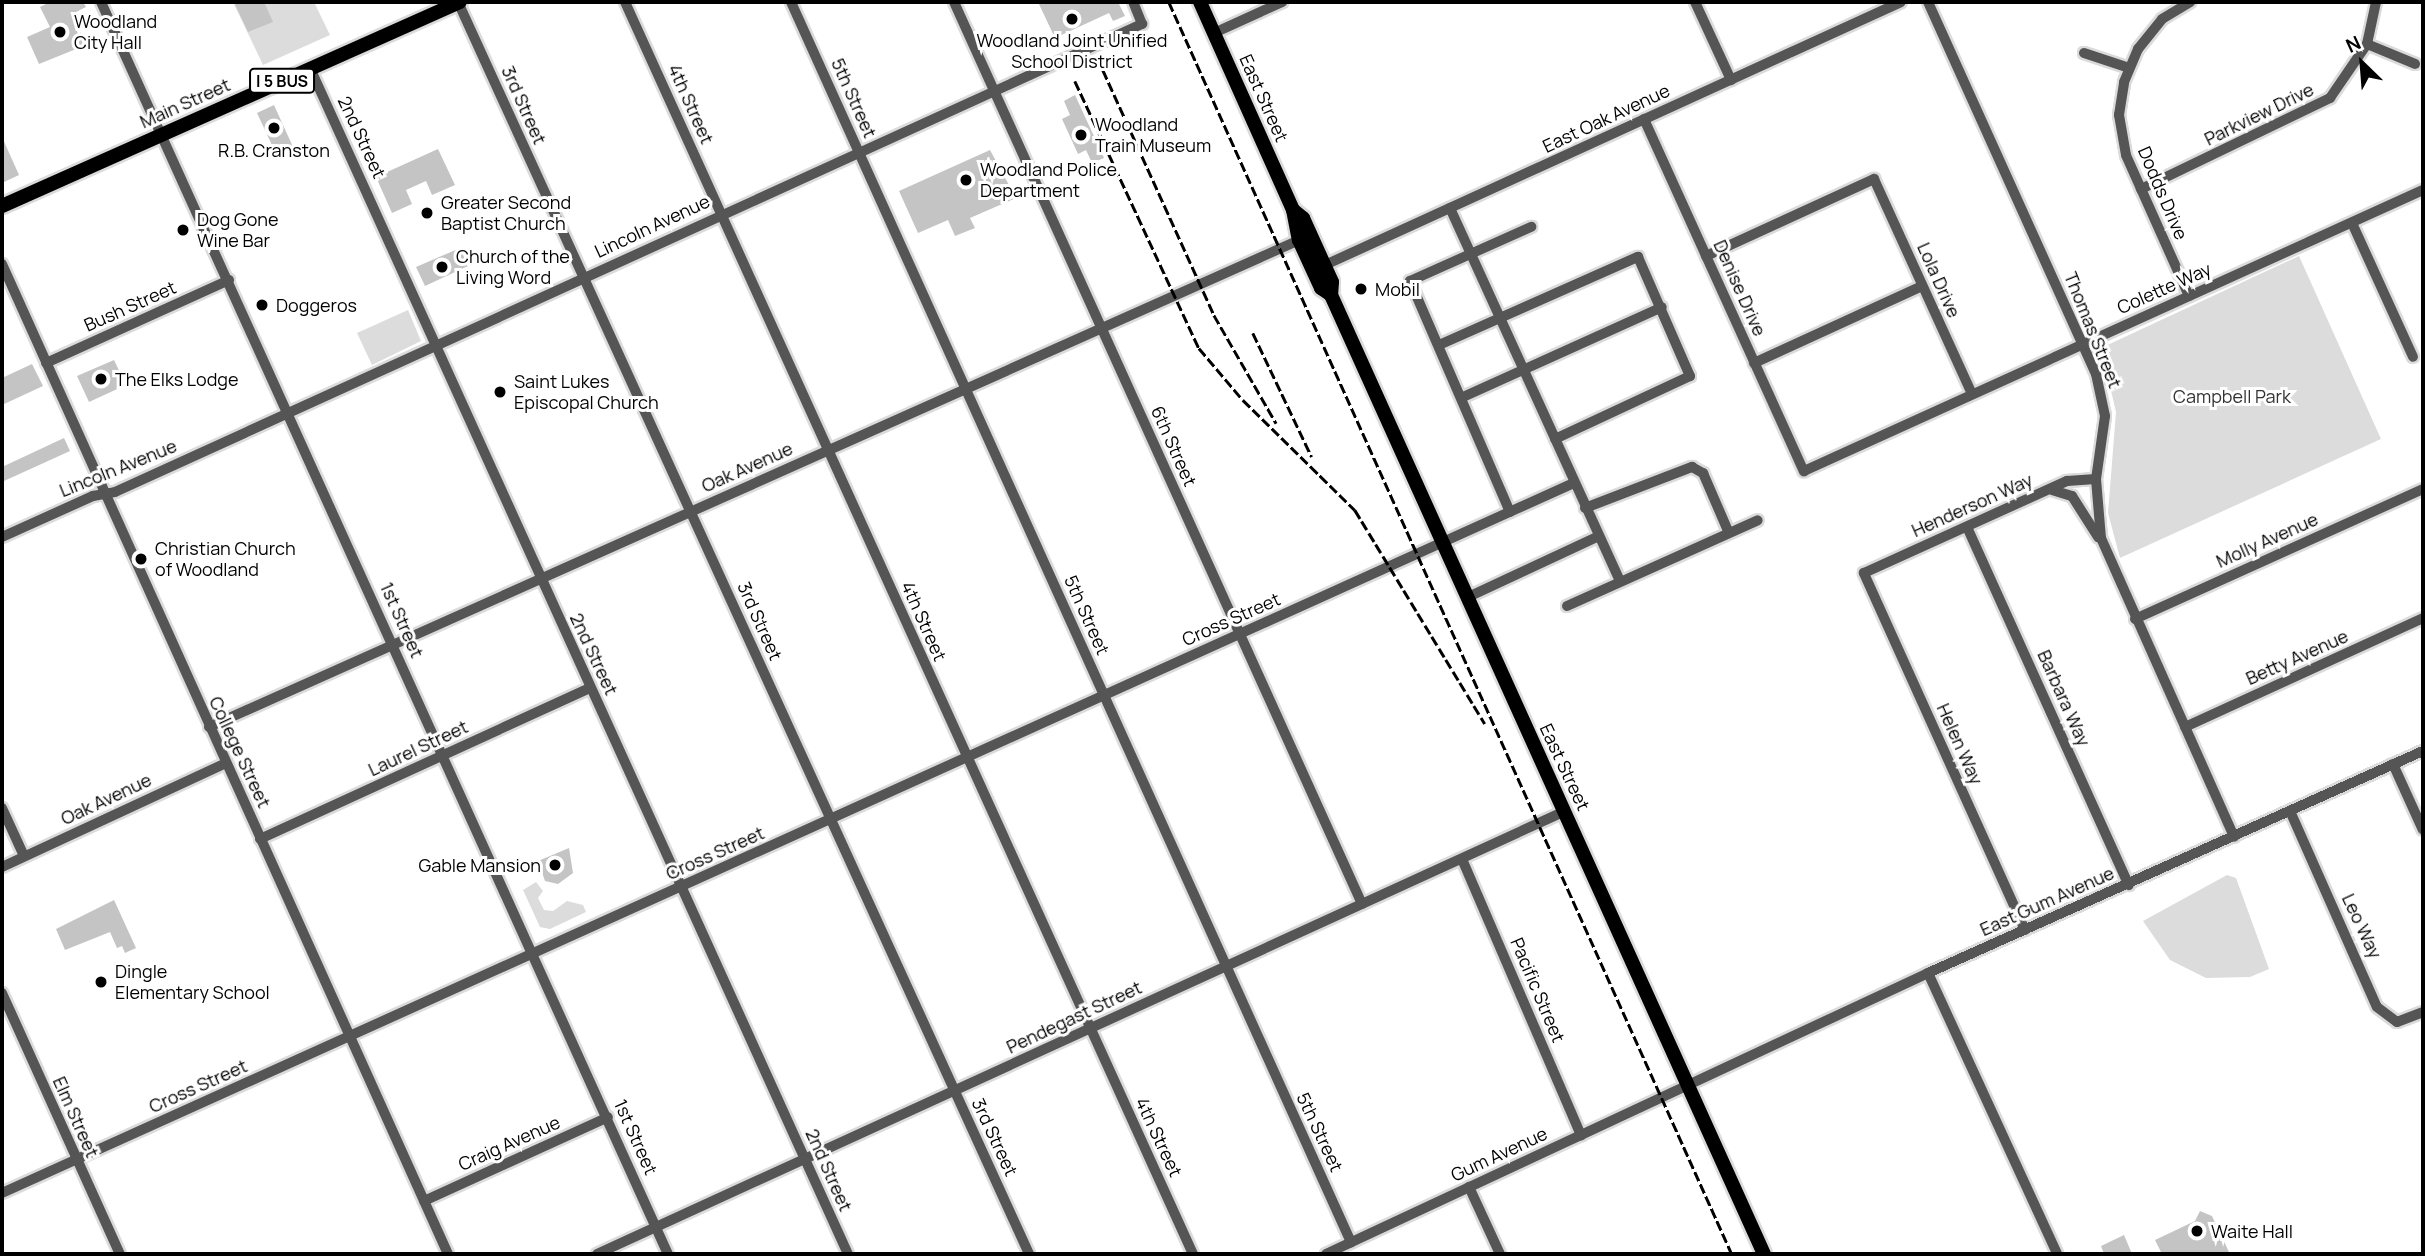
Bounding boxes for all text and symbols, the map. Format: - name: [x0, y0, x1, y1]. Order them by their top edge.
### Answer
- place label: Woodland City Hall: [74, 11, 157, 54]
- marker: Woodland Joint Unified School District: [1064, 11, 1080, 27]
- marker: Woodland City Hall: [52, 24, 68, 40]
- north arrow: [2327, 28, 2397, 98]
- text: N: [2341, 29, 2365, 59]
- place label: Woodland Joint Unified School District: [976, 30, 1168, 72]
- street label: East Street: [1235, 51, 1293, 145]
- street label: 5th Street: [827, 55, 881, 141]
- street label: 4th Street: [664, 61, 718, 147]
- street label: 3rd Street: [497, 63, 551, 147]
- road number: I 5 BUS: [249, 68, 315, 94]
- street label: Main Street: [137, 74, 233, 132]
- street label: Parkview Drive: [2201, 78, 2317, 150]
- street label: East Oak Avenue: [1539, 79, 1673, 157]
- street label: 2nd Street: [334, 93, 390, 181]
- place label: Woodland Train Museum: [1095, 114, 1211, 156]
- marker: R.B. Cranston: [266, 120, 282, 136]
- marker: Woodland Train Museum: [1073, 127, 1089, 143]
- place label: R.B. Cranston: [218, 139, 330, 161]
- street label: Dodds Drive: [2134, 143, 2192, 243]
- place label: Woodland Police Department: [980, 159, 1117, 202]
- marker: Woodland Police Department: [958, 172, 974, 188]
- street label: Lincoln Avenue: [591, 190, 713, 262]
- place label: Greater Second Baptist Church: [441, 192, 571, 234]
- marker: Greater Second Baptist Church: [419, 205, 435, 221]
- place label: Dog Gone Wine Bar: [197, 209, 278, 252]
- marker: Dog Gone Wine Bar: [175, 222, 191, 238]
- street label: Denise Drive: [1709, 237, 1771, 339]
- street label: Lola Drive: [1913, 239, 1965, 321]
- place label: Church of the Living Word: [456, 246, 570, 288]
- street label: Colette Way: [2114, 258, 2214, 318]
- marker: Church of the Living Word: [434, 259, 450, 275]
- street label: Thomas Street: [2060, 269, 2126, 391]
- street label: Bush Street: [81, 276, 179, 336]
- place label: Mobil: [1375, 278, 1420, 300]
- marker: Mobil: [1353, 281, 1369, 297]
- place label: Doggeros: [276, 294, 357, 316]
- marker: Doggeros: [254, 297, 270, 313]
- place label: The Elks Lodge: [115, 368, 238, 390]
- marker: The Elks Lodge: [93, 371, 109, 387]
- place label: Saint Lukes Episcopal Church: [514, 371, 659, 414]
- marker: Saint Lukes Episcopal Church: [492, 384, 508, 400]
- park label: Campbell Park: [2173, 385, 2291, 407]
- street label: 6th Street: [1147, 403, 1201, 489]
- street label: Lincoln Avenue: [56, 435, 180, 501]
- street label: Oak Avenue: [698, 437, 796, 497]
- street label: Henderson Way: [1908, 469, 2036, 541]
- street label: Molly Avenue: [2213, 508, 2321, 572]
- place label: Christian Church of Woodland: [155, 538, 296, 580]
- marker: Christian Church of Woodland: [133, 551, 149, 567]
- street label: 5th Street: [1060, 572, 1114, 658]
- street label: 4th Street: [897, 578, 951, 664]
- street label: 1st Street: [376, 579, 428, 661]
- street label: 3rd Street: [733, 579, 787, 663]
- street label: Cross Street: [1179, 588, 1283, 650]
- street label: 2nd Street: [566, 610, 622, 698]
- street label: Betty Avenue: [2243, 625, 2351, 689]
- street label: Barbara Way: [2033, 647, 2095, 749]
- street label: College Street: [205, 693, 275, 811]
- street label: Helen Way: [1933, 700, 1987, 788]
- street label: Laurel Street: [365, 716, 471, 780]
- street label: East Street: [1535, 720, 1595, 814]
- street label: Oak Avenue: [57, 769, 155, 829]
- street label: Cross Street: [663, 822, 767, 884]
- place label: Gable Mansion: [419, 854, 541, 876]
- marker: Gable Mansion: [547, 857, 563, 873]
- street label: East Gum Avenue: [1977, 862, 2117, 940]
- street label: Leo Way: [2338, 890, 2386, 962]
- street label: Pacific Street: [1506, 934, 1570, 1046]
- place label: Dingle Elementary School: [115, 961, 270, 1004]
- marker: Dingle Elementary School: [93, 974, 109, 990]
- street label: Pendegast Street: [1003, 976, 1145, 1058]
- street label: Cross Street: [146, 1055, 250, 1117]
- street label: Elm Street: [49, 1073, 103, 1161]
- street label: 5th Street: [1292, 1089, 1348, 1175]
- street label: 4th Street: [1131, 1094, 1187, 1180]
- street label: 3rd Street: [968, 1095, 1022, 1179]
- street label: 1st Street: [610, 1096, 662, 1178]
- street label: Craig Avenue: [455, 1111, 563, 1175]
- street label: Gum Avenue: [1447, 1122, 1551, 1186]
- street label: 2nd Street: [801, 1125, 857, 1215]
- place label: Waite Hall: [2211, 1220, 2293, 1242]
- marker: Waite Hall: [2189, 1223, 2205, 1239]

